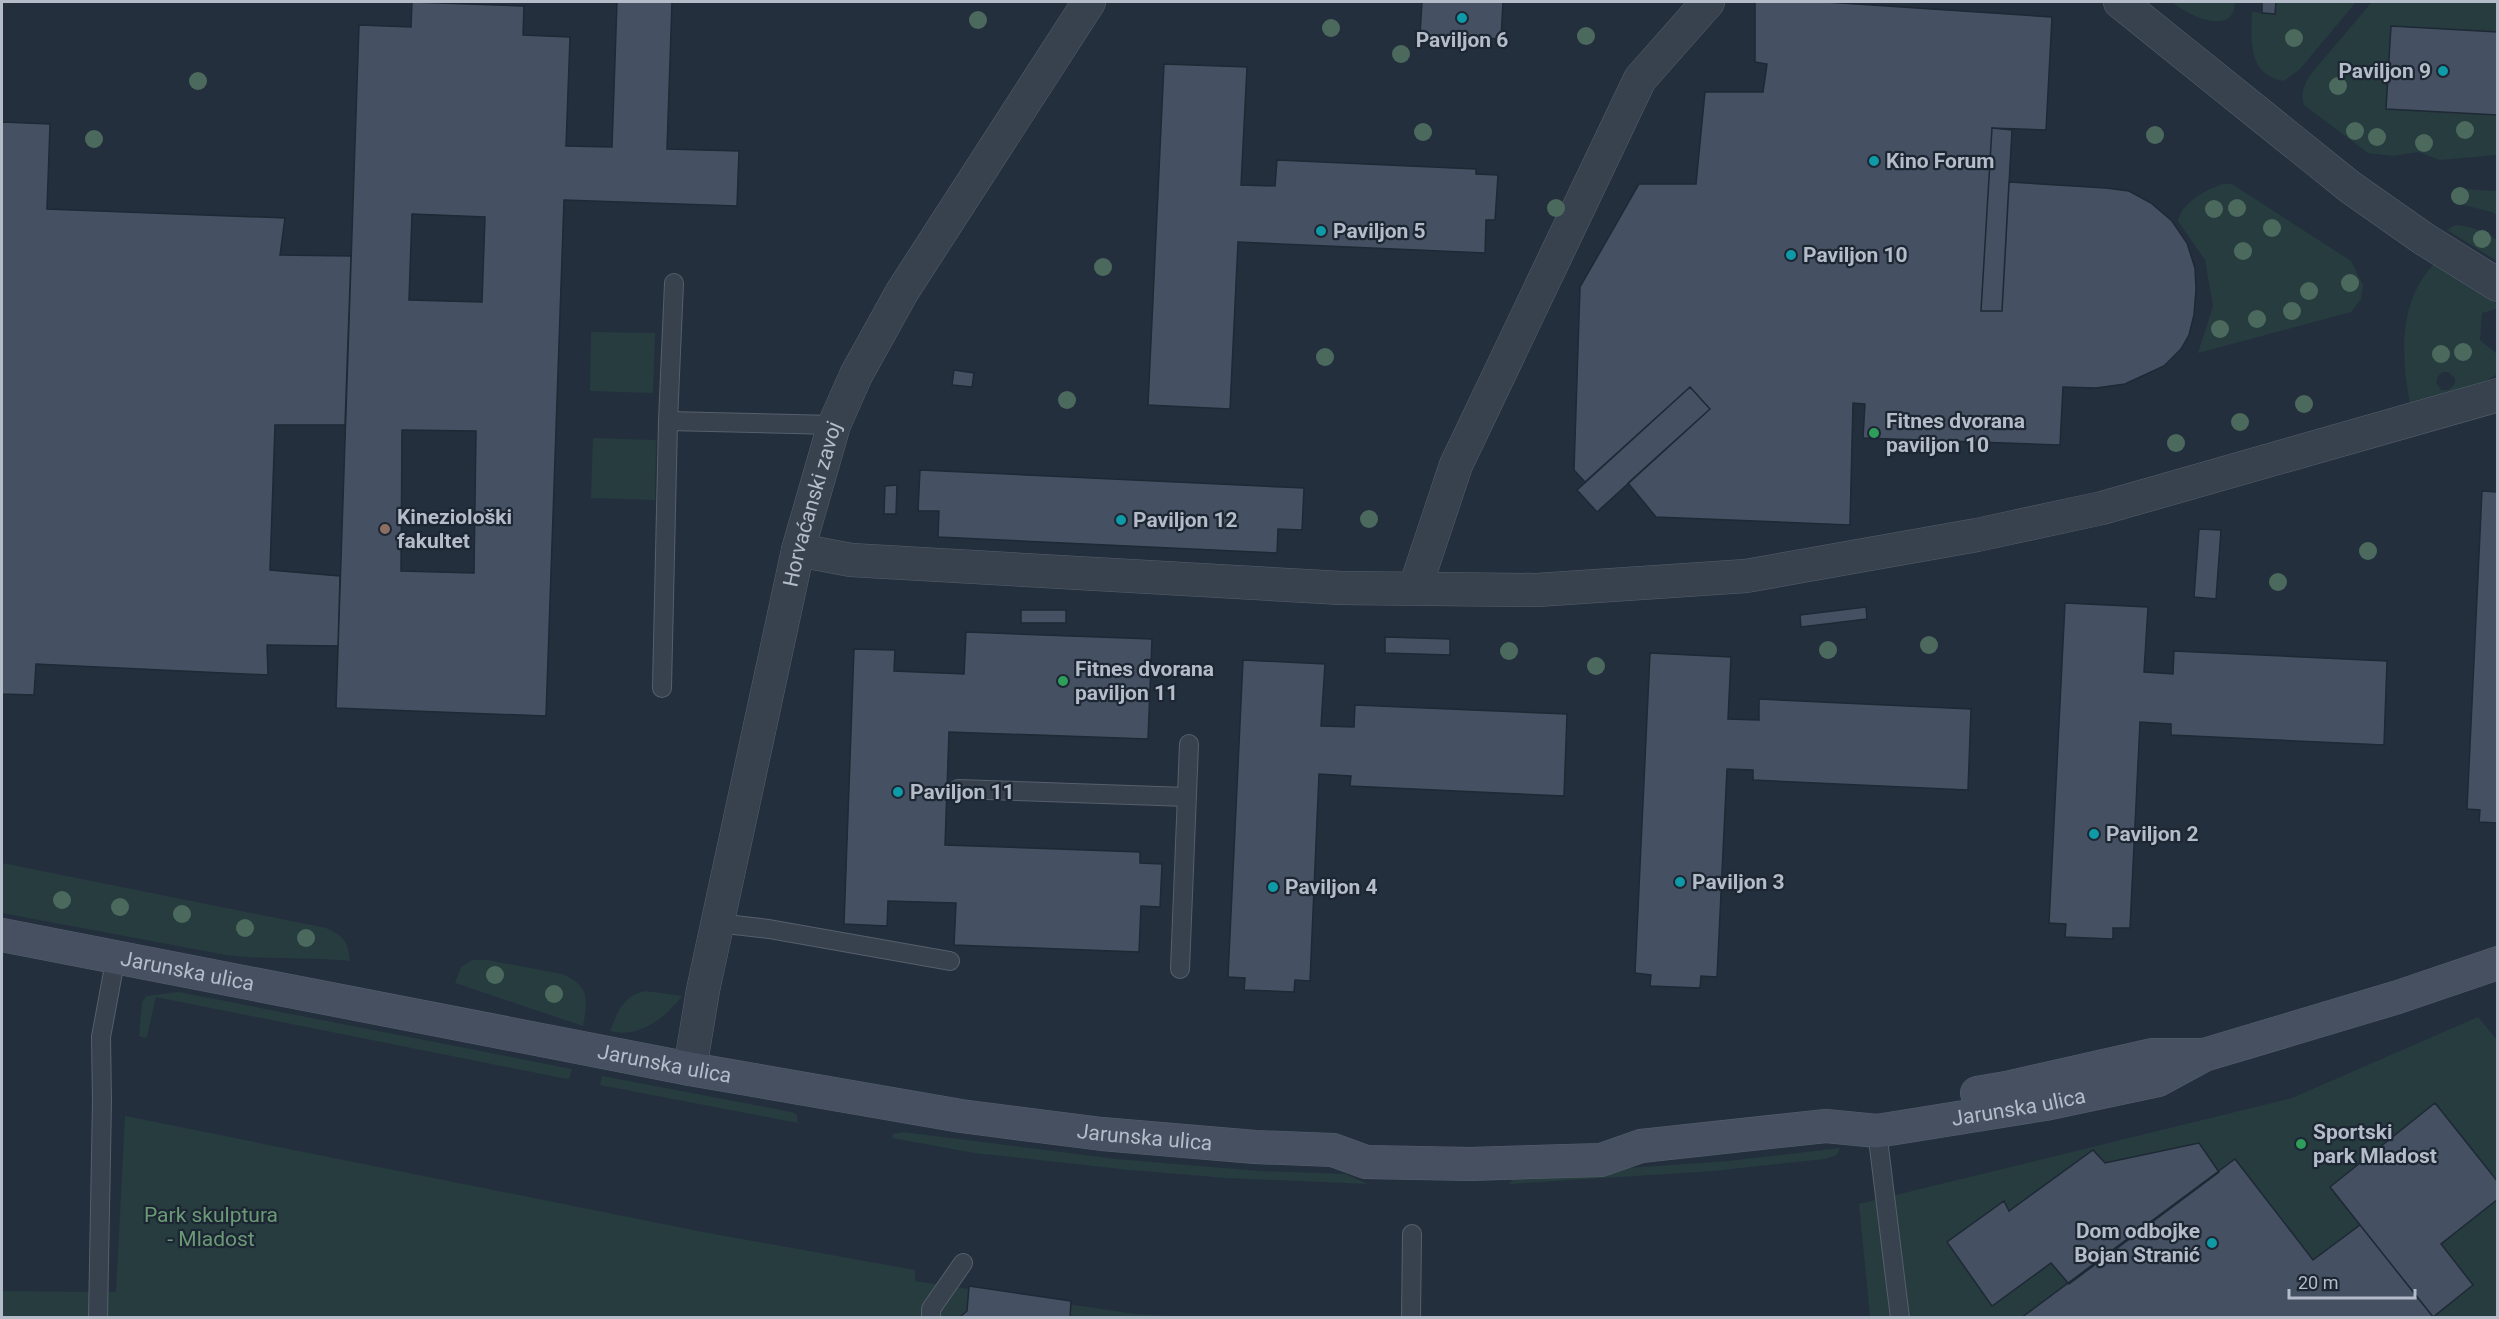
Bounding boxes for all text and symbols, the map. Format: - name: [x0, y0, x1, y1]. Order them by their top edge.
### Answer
- marker: Paviljon 6: [1455, 11, 1469, 25]
- place label: Paviljon 6: [1416, 28, 1508, 52]
- place label: Paviljon 9: [2338, 59, 2431, 83]
- marker: Paviljon 9: [2436, 64, 2450, 78]
- place label: Kino Forum: [1886, 149, 1995, 173]
- marker: Kino Forum: [1867, 154, 1881, 168]
- place label: Paviljon 5: [1333, 219, 1426, 243]
- marker: Paviljon 5: [1314, 224, 1328, 238]
- place label: Paviljon 10: [1803, 243, 1908, 267]
- marker: Paviljon 10: [1784, 248, 1798, 262]
- place label: Fitnes dvorana paviljon 10: [1886, 409, 2025, 457]
- street label: Horvaćanski zavoj: [778, 418, 846, 589]
- marker: Fitnes dvorana paviljon 10: [1867, 426, 1881, 440]
- place label: Kineziološki fakultet: [397, 505, 512, 553]
- place label: Paviljon 12: [1133, 508, 1238, 532]
- marker: Paviljon 12: [1114, 513, 1128, 527]
- marker: Kineziološki fakultet: [378, 522, 392, 536]
- place label: Fitnes dvorana paviljon 11: [1075, 657, 1214, 705]
- marker: Fitnes dvorana paviljon 11: [1056, 674, 1070, 688]
- place label: Paviljon 11: [910, 780, 1015, 804]
- marker: Paviljon 11: [891, 785, 905, 799]
- place label: Paviljon 2: [2106, 822, 2199, 846]
- marker: Paviljon 2: [2087, 827, 2101, 841]
- place label: Paviljon 3: [1692, 870, 1785, 894]
- place label: Paviljon 4: [1285, 875, 1378, 899]
- marker: Paviljon 3: [1673, 875, 1687, 889]
- marker: Paviljon 4: [1266, 880, 1280, 894]
- street label: Jarunska ulica: [119, 946, 256, 996]
- street label: Jarunska ulica: [596, 1039, 733, 1088]
- street label: Jarunska ulica: [1950, 1084, 2088, 1131]
- street label: Jarunska ulica: [1076, 1119, 1213, 1155]
- place label: Sportski park Mladost: [2313, 1120, 2437, 1168]
- marker: Sportski park Mladost: [2294, 1137, 2308, 1151]
- park label: Park skulptura - Mladost: [144, 1203, 278, 1251]
- place label: Dom odbojke Bojan Stranić: [2074, 1219, 2200, 1267]
- marker: Dom odbojke Bojan Stranić: [2205, 1236, 2219, 1250]
- scale bar: [2289, 1262, 2415, 1300]
- text: 20 m: [2298, 1272, 2338, 1293]

